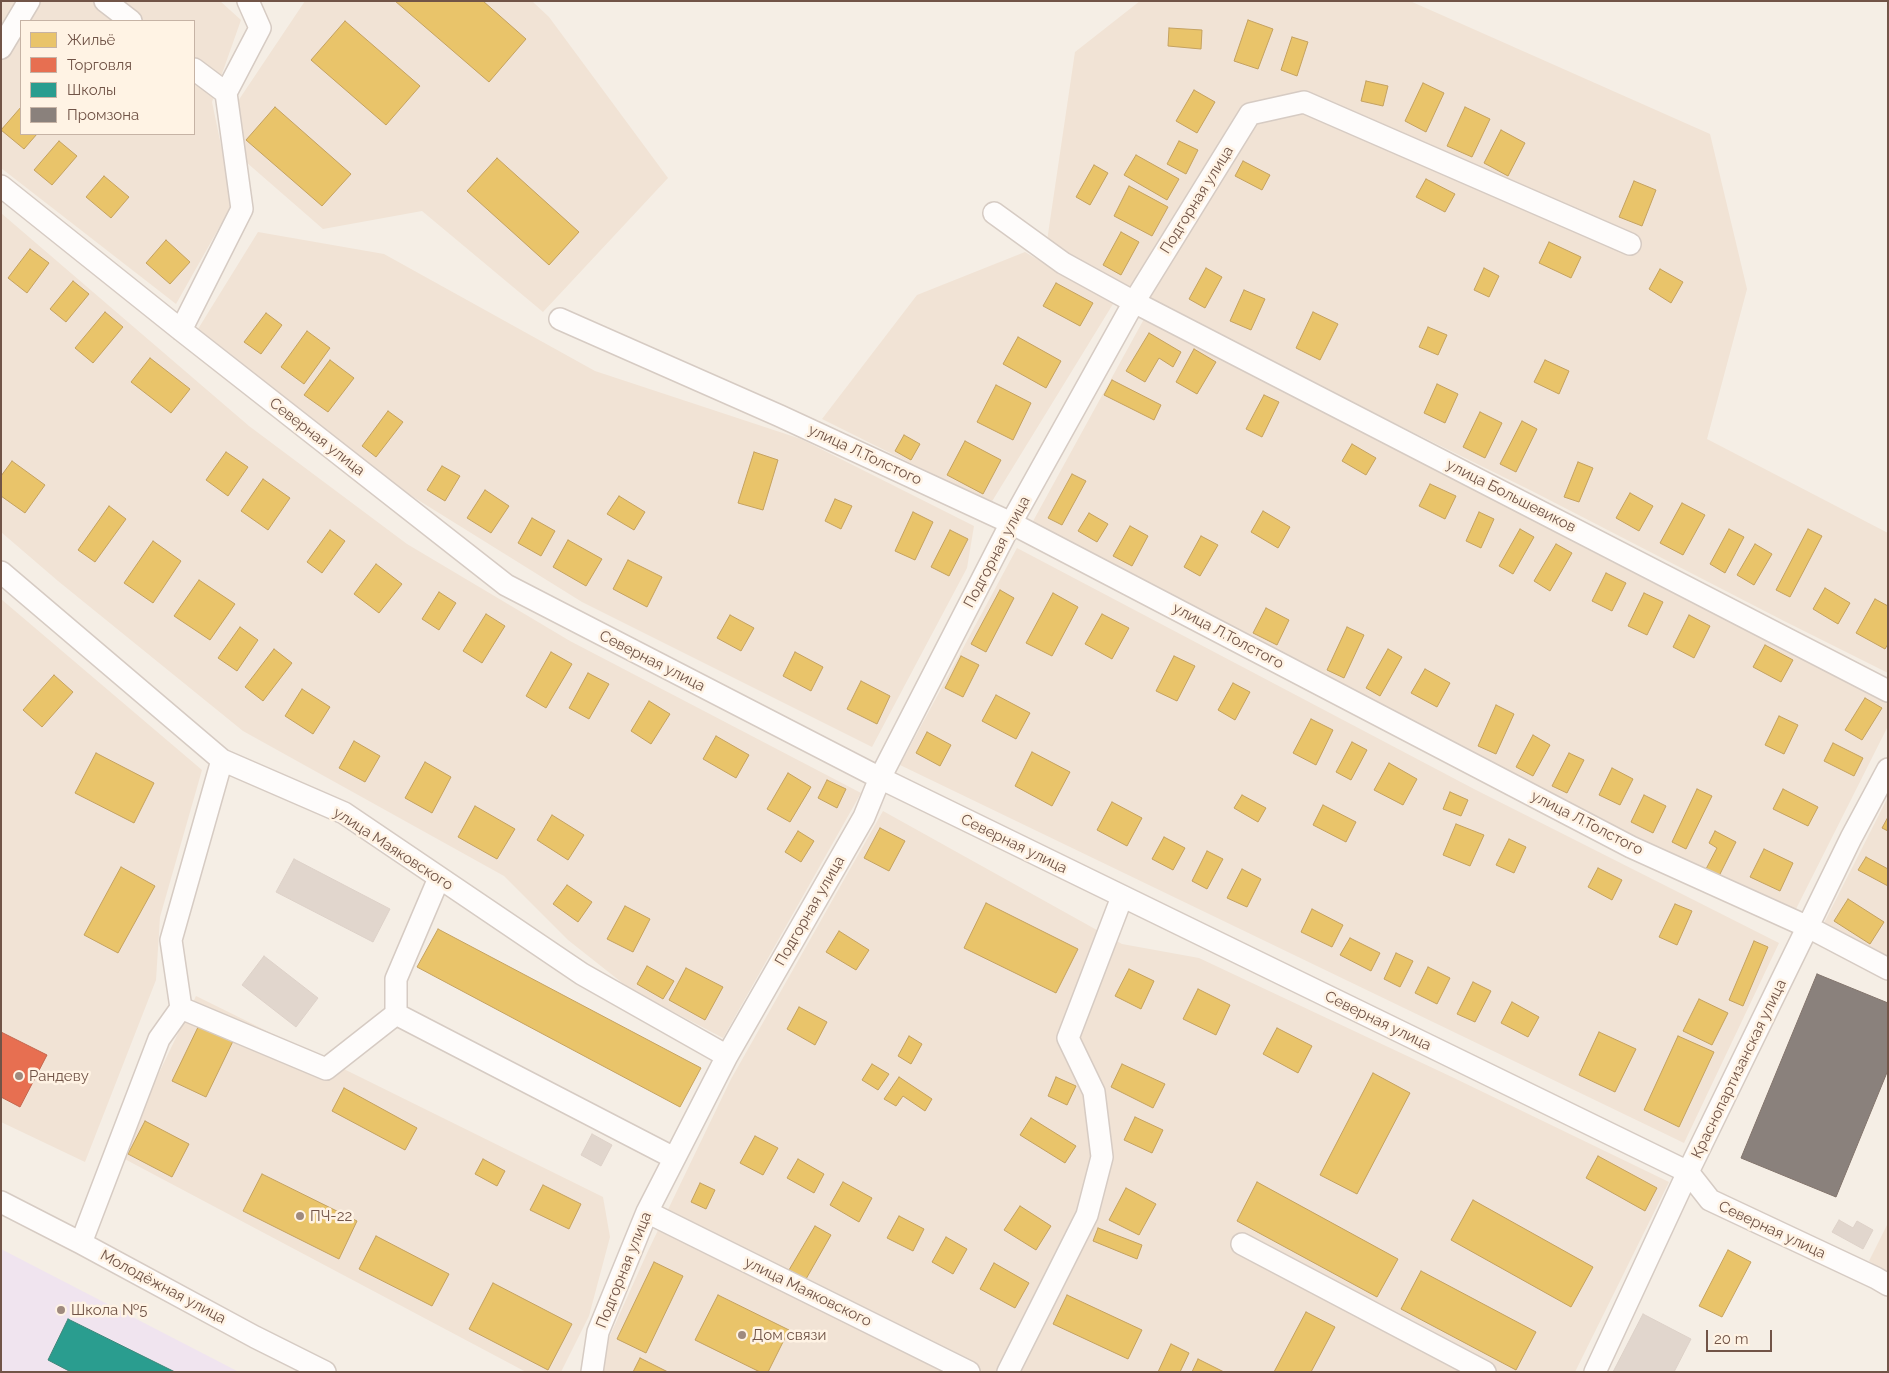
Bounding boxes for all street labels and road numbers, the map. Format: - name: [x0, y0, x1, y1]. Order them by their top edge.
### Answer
- street label: Подгорная улица: [1157, 143, 1237, 257]
- street label: Северная улица: [266, 394, 368, 480]
- street label: улица Л.Толстого: [805, 421, 925, 489]
- street label: улица Большевиков: [1443, 456, 1579, 536]
- street label: Подгорная улица: [960, 493, 1034, 611]
- street label: улица Л.Толстого: [1169, 599, 1287, 673]
- street label: Северная улица: [596, 627, 708, 695]
- street label: улица Л.Толстого: [1528, 787, 1646, 859]
- street label: улица Маяковского: [330, 804, 456, 894]
- street label: Северная улица: [958, 810, 1070, 878]
- street label: Подгорная улица: [771, 853, 849, 969]
- street label: Краснопартизанская улица: [1688, 977, 1790, 1161]
- street label: Северная улица: [1322, 987, 1434, 1055]
- street label: Северная улица: [1716, 1197, 1828, 1263]
- street label: Подгорная улица: [593, 1209, 655, 1331]
- street label: Молодёжная улица: [97, 1246, 229, 1328]
- street label: улица Маяковского: [742, 1253, 874, 1331]

